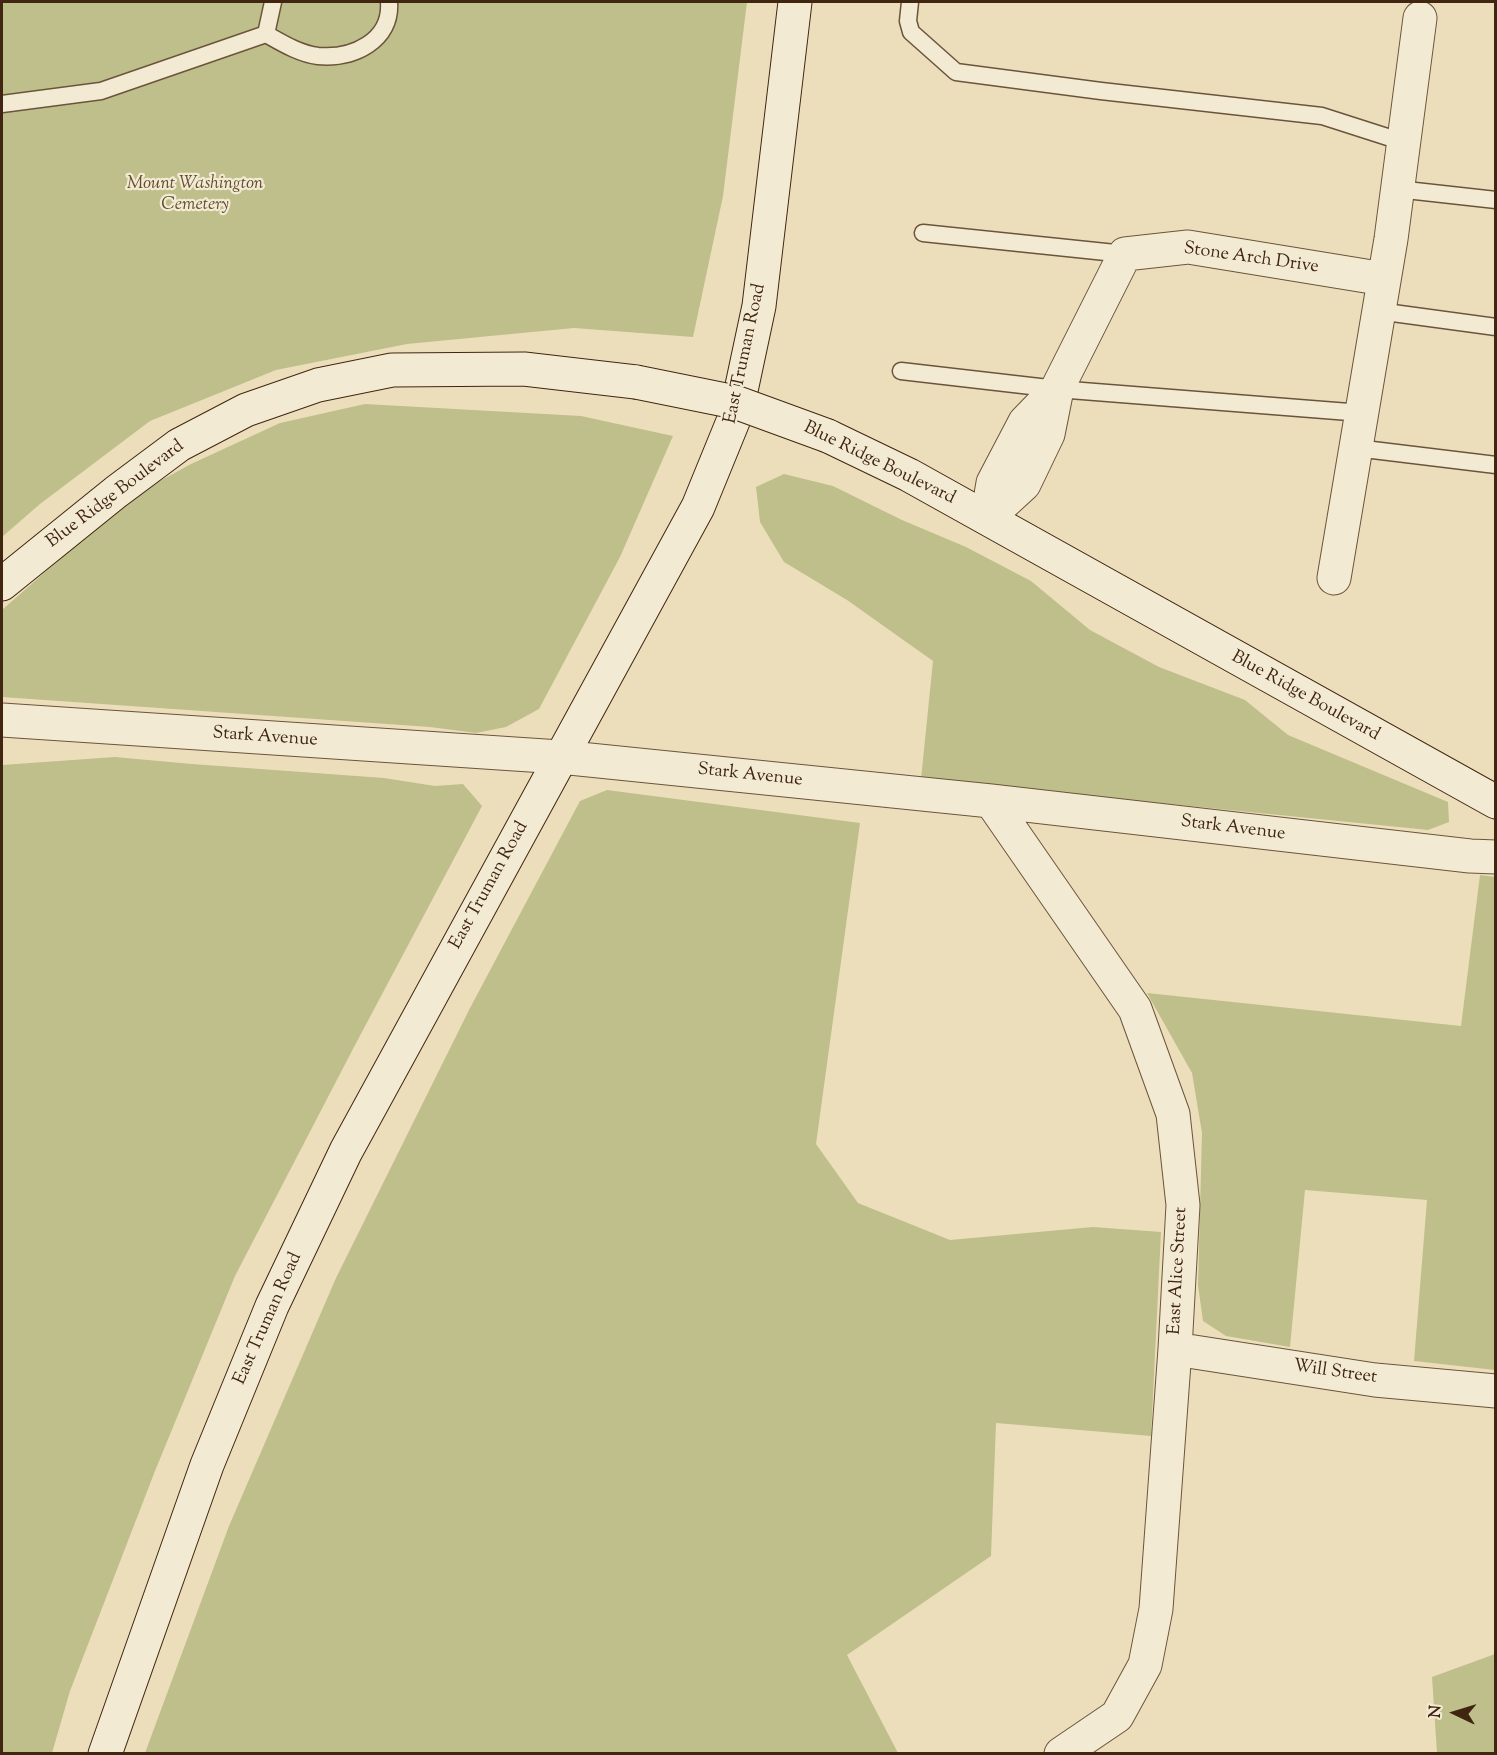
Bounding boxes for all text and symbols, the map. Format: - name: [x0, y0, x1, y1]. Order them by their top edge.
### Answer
- park label: Mount Washington Cemetery: [127, 174, 263, 216]
- street label: Stone Arch Drive: [1182, 239, 1320, 279]
- street label: East Truman Road: [721, 282, 771, 426]
- street label: Blue Ridge Boulevard: [799, 418, 959, 510]
- street label: Blue Ridge Boulevard: [43, 436, 189, 554]
- street label: Blue Ridge Boulevard: [1227, 647, 1383, 747]
- street label: Stark Avenue: [212, 724, 318, 752]
- street label: Stark Avenue: [696, 760, 804, 792]
- street label: Stark Avenue: [1179, 812, 1287, 846]
- street label: East Truman Road: [446, 818, 534, 954]
- street label: East Alice Street: [1165, 1207, 1193, 1335]
- street label: East Truman Road: [230, 1249, 308, 1389]
- street label: Will Street: [1292, 1356, 1378, 1390]
- north arrow: [1425, 1683, 1485, 1743]
- text: N: [1425, 1705, 1448, 1719]

